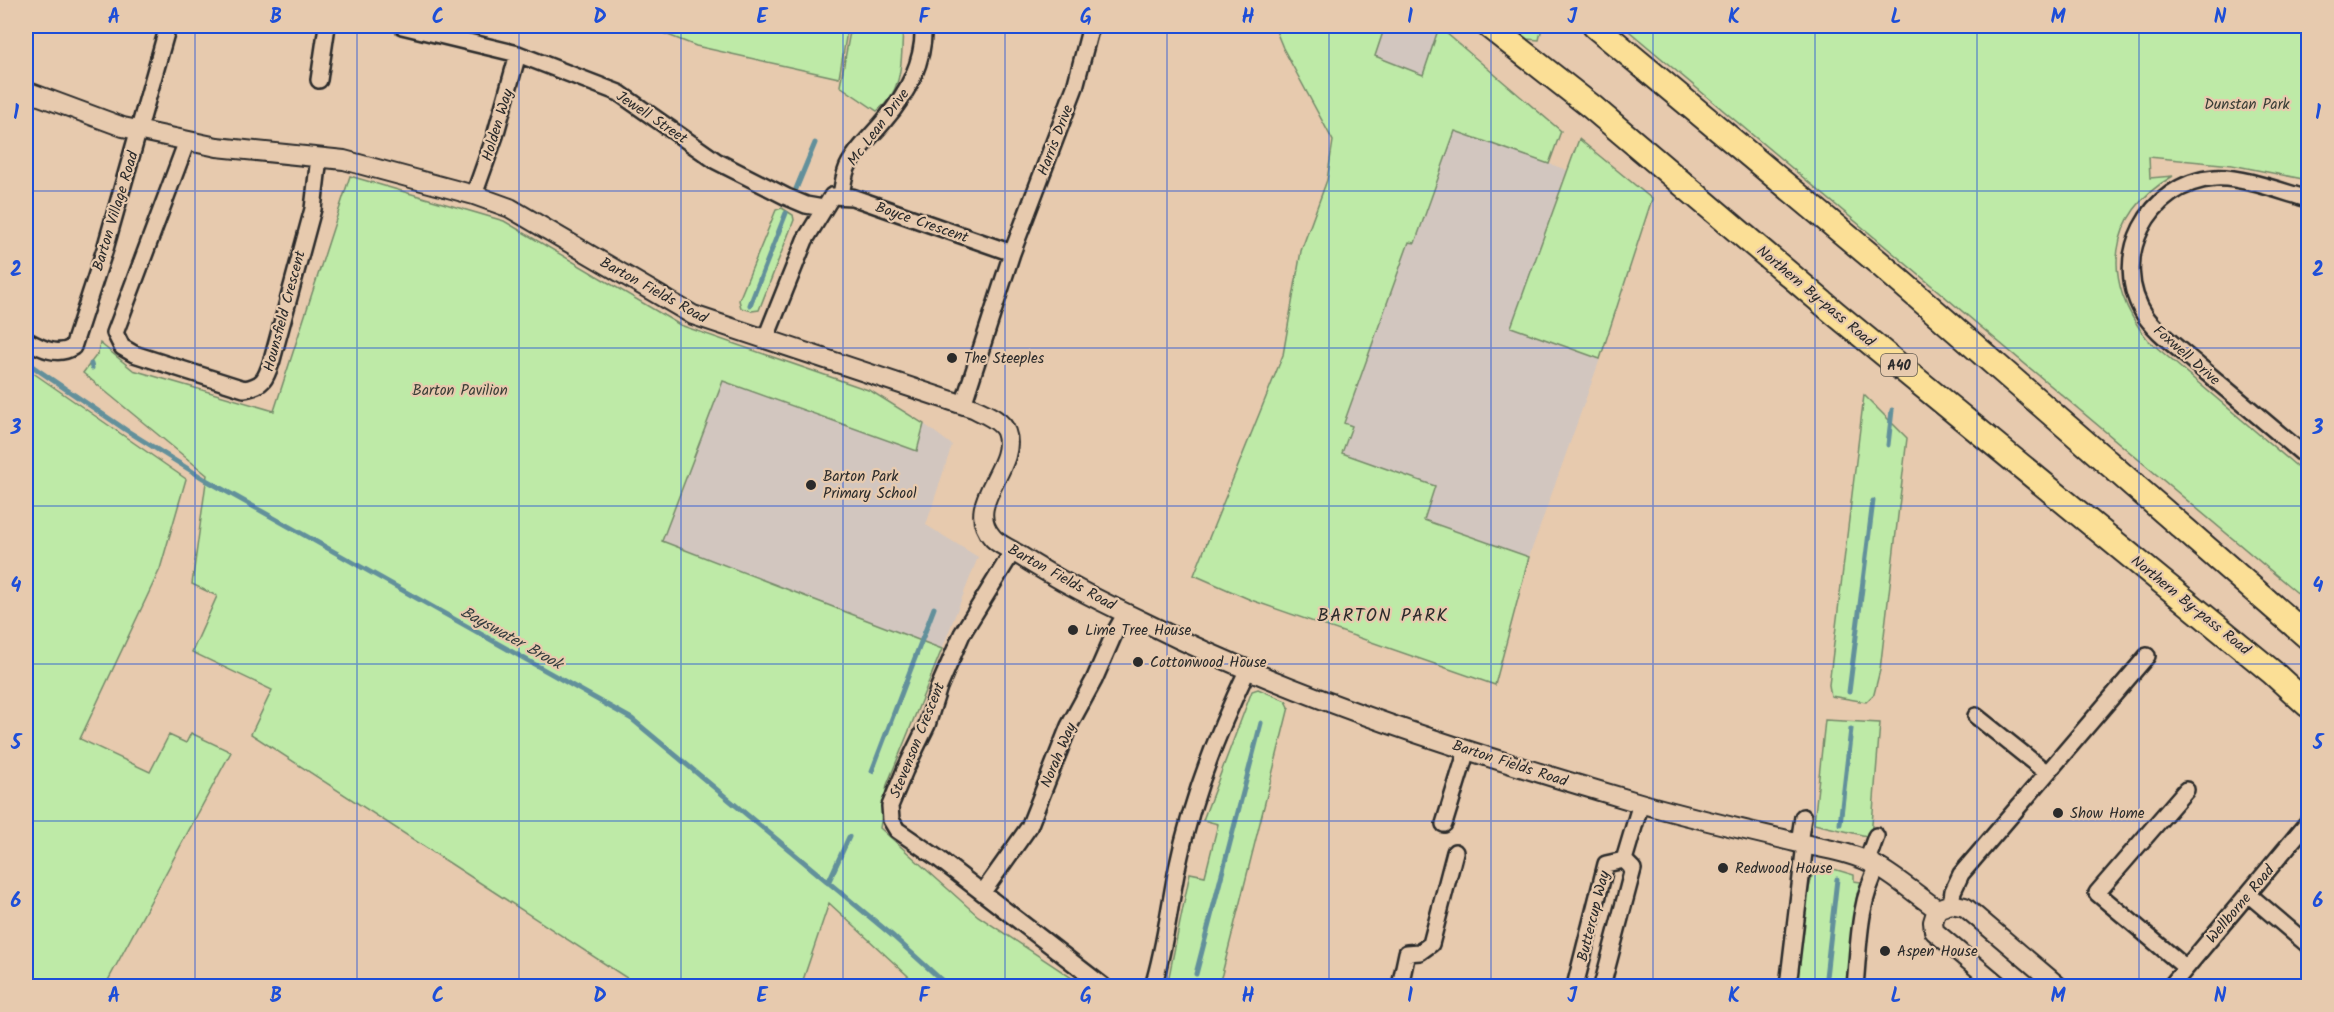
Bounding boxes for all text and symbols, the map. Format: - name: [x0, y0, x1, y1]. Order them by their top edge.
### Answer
- text: A: [108, 2, 120, 34]
- text: B: [270, 2, 282, 34]
- text: C: [432, 2, 444, 34]
- text: D: [593, 2, 607, 34]
- text: E: [756, 2, 768, 34]
- text: F: [919, 2, 931, 34]
- text: G: [1080, 2, 1092, 34]
- text: H: [1241, 2, 1255, 34]
- text: I: [1407, 2, 1413, 34]
- text: J: [1567, 2, 1578, 34]
- text: K: [1728, 2, 1740, 34]
- text: L: [1891, 2, 1901, 34]
- text: M: [2050, 2, 2066, 34]
- text: N: [2214, 2, 2227, 34]
- street label: Mc Lean Drive: [842, 84, 916, 171]
- street label: Holden Way: [476, 85, 521, 164]
- street label: Jewell Street: [611, 85, 692, 151]
- park label: Dunstan Park: [2204, 93, 2291, 117]
- text: 1: [13, 98, 19, 130]
- text: 1: [2315, 98, 2321, 130]
- street label: Harris Drive: [1031, 101, 1081, 179]
- street label: Barton Village Road: [86, 148, 146, 274]
- street label: Boyce Crescent: [872, 196, 972, 250]
- street label: Northern By-pass Road: [1751, 240, 1880, 354]
- street label: Hounsfield Crescent: [257, 248, 313, 375]
- street label: Barton Fields Road: [595, 251, 712, 331]
- text: 2: [10, 255, 22, 287]
- text: 2: [2312, 255, 2324, 287]
- street label: Foxwell Drive: [2147, 320, 2226, 392]
- place label: The Steeples: [964, 347, 1045, 371]
- marker: The Steeples: [945, 351, 959, 365]
- road number: A40: [1881, 354, 1917, 376]
- park label: Barton Pavilion: [412, 379, 508, 403]
- text: 3: [10, 413, 22, 445]
- text: 3: [2312, 413, 2324, 445]
- place label: Barton Park Primary School: [823, 465, 917, 506]
- marker: Barton Park Primary School: [804, 478, 818, 492]
- street label: Barton Fields Road: [1003, 538, 1120, 618]
- street label: Northern By-pass Road: [2125, 550, 2256, 662]
- text: 4: [11, 571, 22, 603]
- text: 4: [2313, 571, 2324, 603]
- water label: Bayswater Brook: [456, 600, 569, 678]
- district label: BARTON PARK: [1317, 602, 1449, 631]
- place label: Lime Tree House: [1085, 619, 1191, 643]
- marker: Lime Tree House: [1066, 623, 1080, 637]
- place label: Cottonwood House: [1150, 651, 1267, 675]
- marker: Cottonwood House: [1131, 655, 1145, 669]
- street label: Stevenson Crescent: [884, 679, 952, 802]
- street label: Norah Way: [1034, 718, 1084, 792]
- text: 5: [10, 728, 23, 760]
- text: 5: [2312, 728, 2325, 760]
- street label: Barton Fields Road: [1449, 734, 1571, 794]
- place label: Show Home: [2070, 802, 2145, 826]
- marker: Show Home: [2051, 806, 2065, 820]
- place label: Redwood House: [1735, 857, 1833, 881]
- street label: Wellborne Road: [2201, 860, 2281, 949]
- marker: Redwood House: [1716, 861, 1730, 875]
- street label: Buttercup Way: [1571, 867, 1617, 964]
- text: 6: [11, 886, 22, 918]
- text: 6: [2313, 886, 2324, 918]
- place label: Aspen House: [1897, 940, 1978, 964]
- marker: Aspen House: [1878, 944, 1892, 958]
- text: A: [108, 981, 120, 1012]
- text: B: [270, 981, 282, 1012]
- text: C: [432, 981, 444, 1012]
- text: D: [593, 981, 607, 1012]
- text: E: [756, 981, 768, 1012]
- text: F: [919, 981, 931, 1012]
- text: G: [1080, 981, 1092, 1012]
- text: H: [1241, 981, 1255, 1012]
- text: I: [1407, 981, 1413, 1012]
- text: J: [1567, 981, 1578, 1012]
- text: K: [1728, 981, 1740, 1012]
- text: L: [1891, 981, 1901, 1012]
- text: M: [2050, 981, 2066, 1012]
- text: N: [2214, 981, 2227, 1012]

